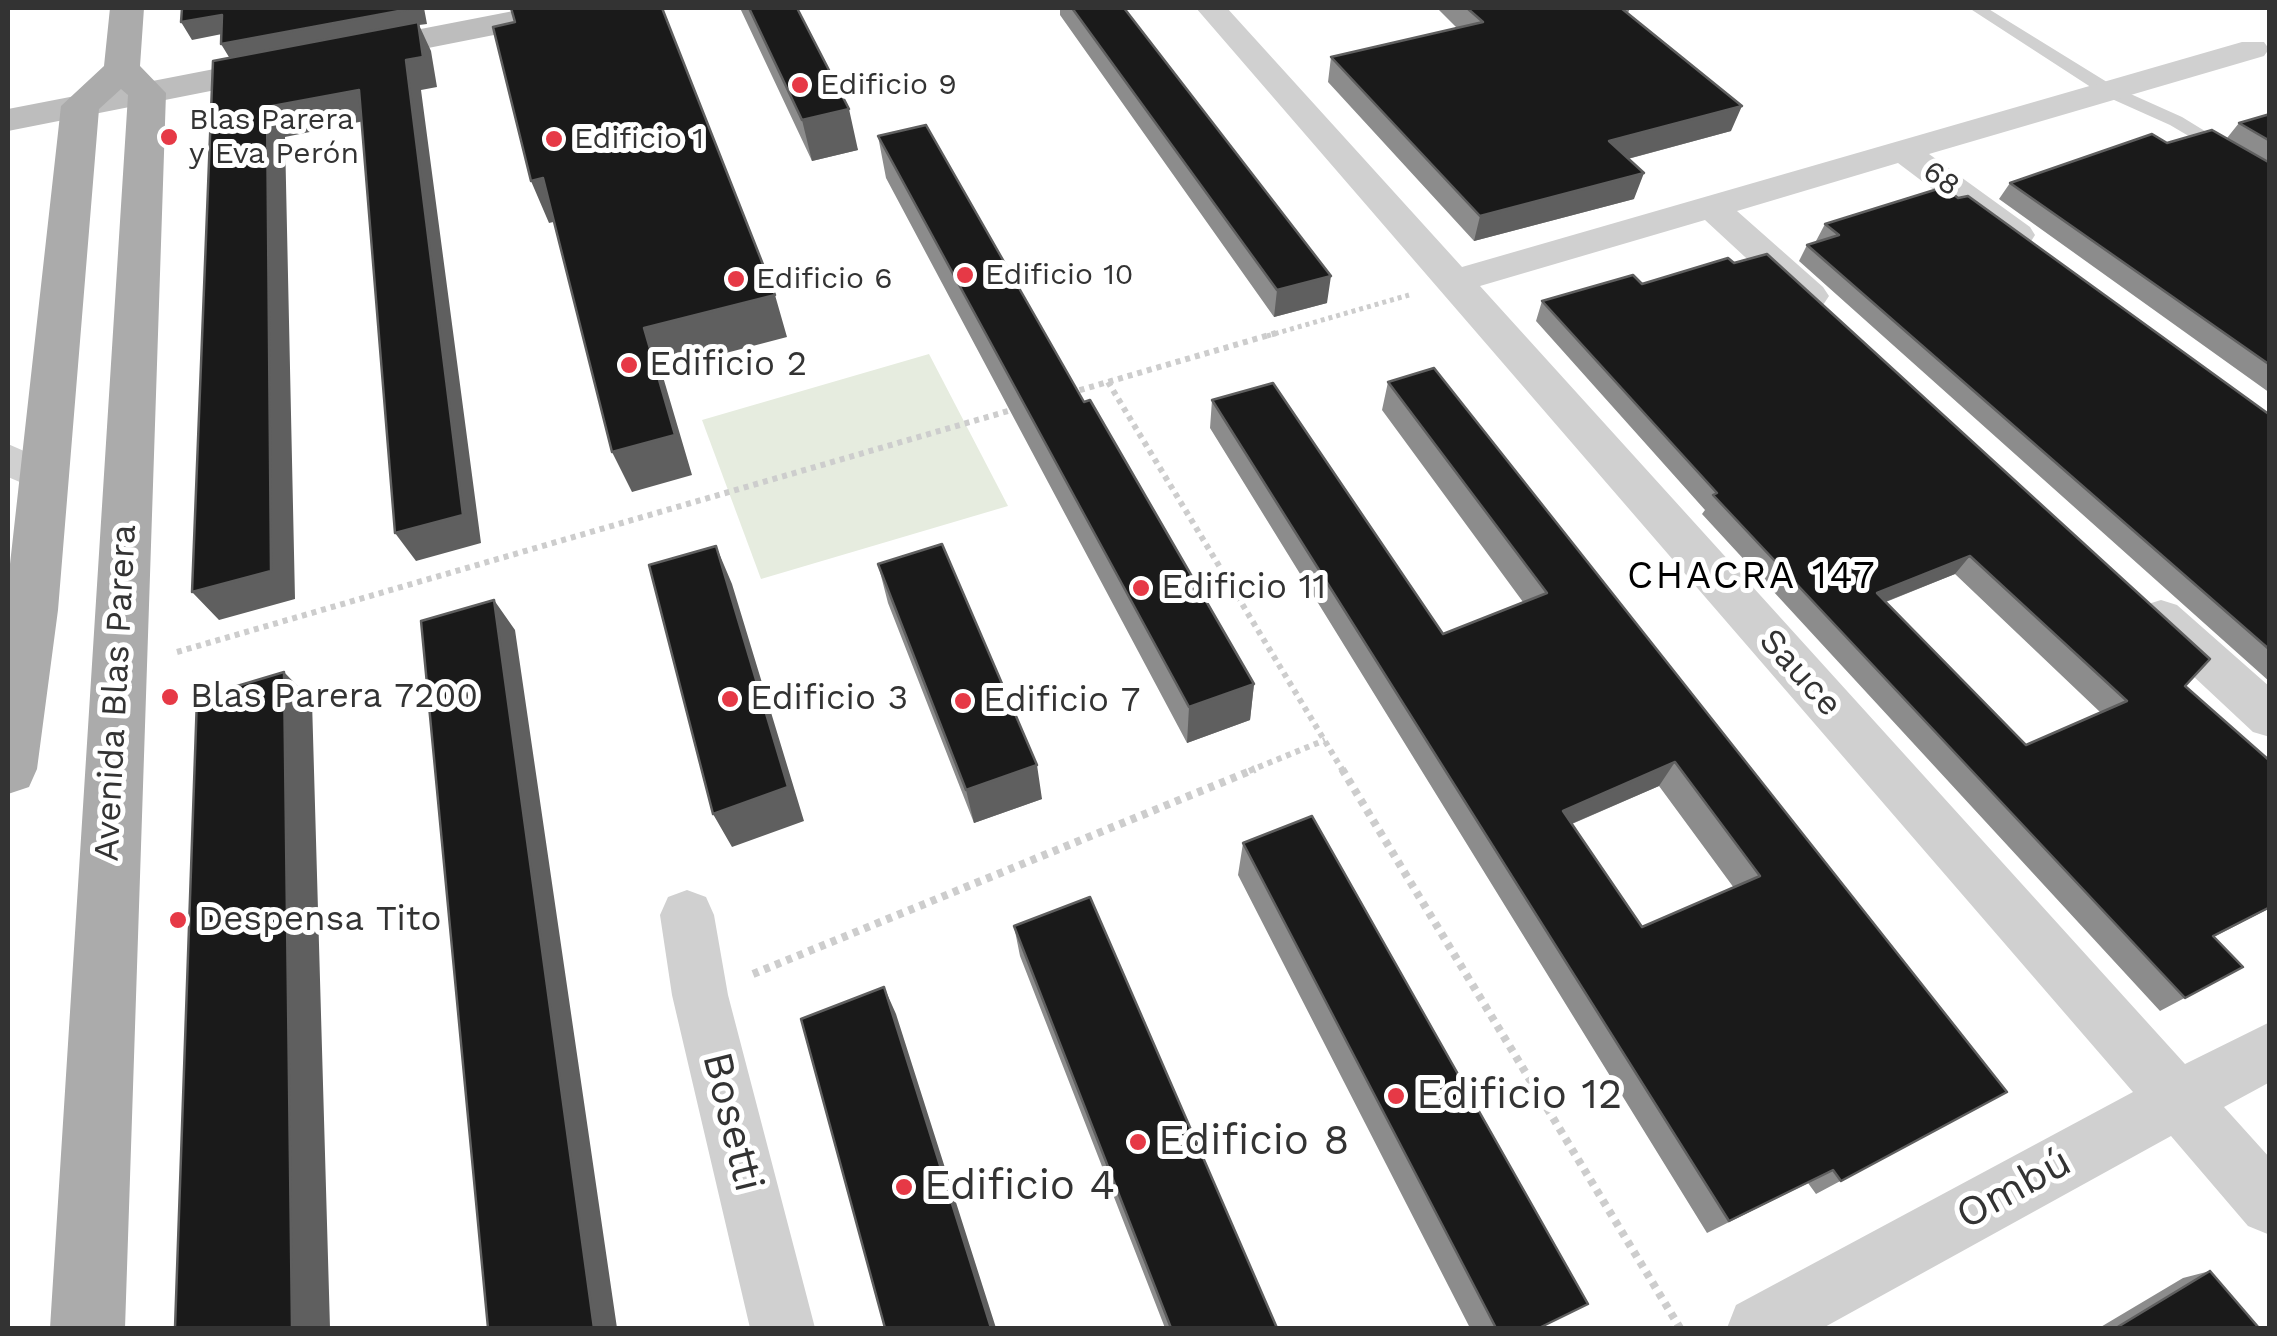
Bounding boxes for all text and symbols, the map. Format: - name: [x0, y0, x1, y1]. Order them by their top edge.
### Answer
- place label: Edificio 9: [820, 67, 957, 103]
- marker: Edificio 9: [789, 74, 811, 96]
- place label: Blas Parera y Eva Perón: [189, 102, 359, 172]
- place label: Edificio 1: [574, 121, 704, 157]
- marker: Blas Parera y Eva Perón: [158, 126, 180, 148]
- marker: Edificio 1: [543, 128, 565, 150]
- street label: 68: [1916, 154, 1966, 204]
- place label: Edificio 10: [985, 257, 1133, 293]
- place label: Edificio 6: [756, 261, 892, 297]
- marker: Edificio 10: [954, 264, 976, 286]
- marker: Edificio 6: [725, 268, 747, 290]
- place label: Edificio 2: [649, 344, 807, 386]
- marker: Edificio 2: [618, 354, 640, 376]
- street label: Avenida Blas Parera: [86, 523, 146, 863]
- district label: CHACRA 147: [1627, 554, 1877, 600]
- place label: Edificio 11: [1161, 567, 1326, 609]
- marker: Edificio 11: [1130, 577, 1152, 599]
- street label: Sauce: [1750, 621, 1850, 725]
- place label: Blas Parera 7200: [190, 676, 478, 718]
- place label: Edificio 3: [750, 678, 908, 720]
- place label: Edificio 7: [983, 680, 1140, 722]
- marker: Blas Parera 7200: [159, 686, 181, 708]
- marker: Edificio 3: [719, 688, 741, 710]
- marker: Edificio 7: [952, 690, 974, 712]
- place label: Despensa Tito: [198, 899, 441, 941]
- marker: Despensa Tito: [167, 909, 189, 931]
- street label: Bosetti: [690, 1047, 774, 1197]
- place label: Edificio 12: [1416, 1071, 1622, 1121]
- marker: Edificio 12: [1385, 1085, 1407, 1107]
- place label: Edificio 8: [1158, 1117, 1349, 1167]
- marker: Edificio 8: [1127, 1131, 1149, 1153]
- street label: Ombú: [1948, 1137, 2080, 1241]
- place label: Edificio 4: [924, 1162, 1115, 1212]
- marker: Edificio 4: [893, 1176, 915, 1198]

